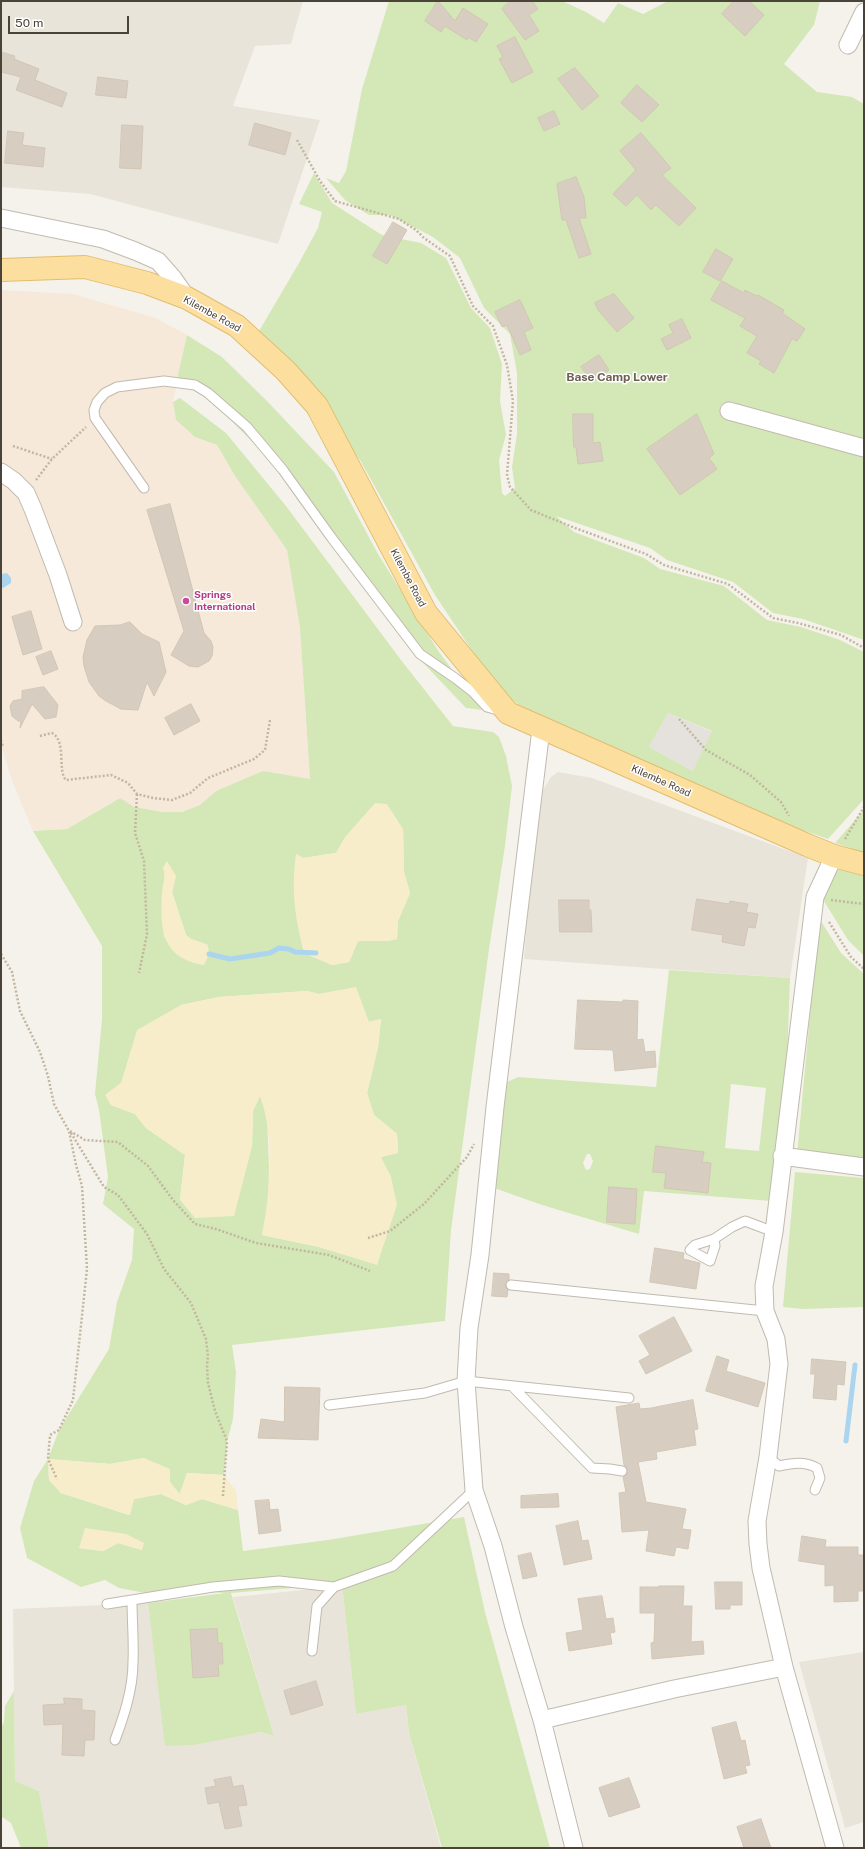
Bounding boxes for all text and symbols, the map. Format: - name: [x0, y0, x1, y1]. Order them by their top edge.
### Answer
- scale bar: [10, 8, 131, 34]
- text: 50 m: [15, 16, 43, 30]
- street label: Kilembe Road: [181, 293, 243, 335]
- district label: Base Camp Lower: [566, 370, 668, 384]
- street label: Kilembe Road: [388, 547, 428, 609]
- place label: Springs International: [194, 589, 256, 612]
- marker: Springs International: [181, 596, 191, 606]
- street label: Kilembe Road: [629, 762, 693, 800]

